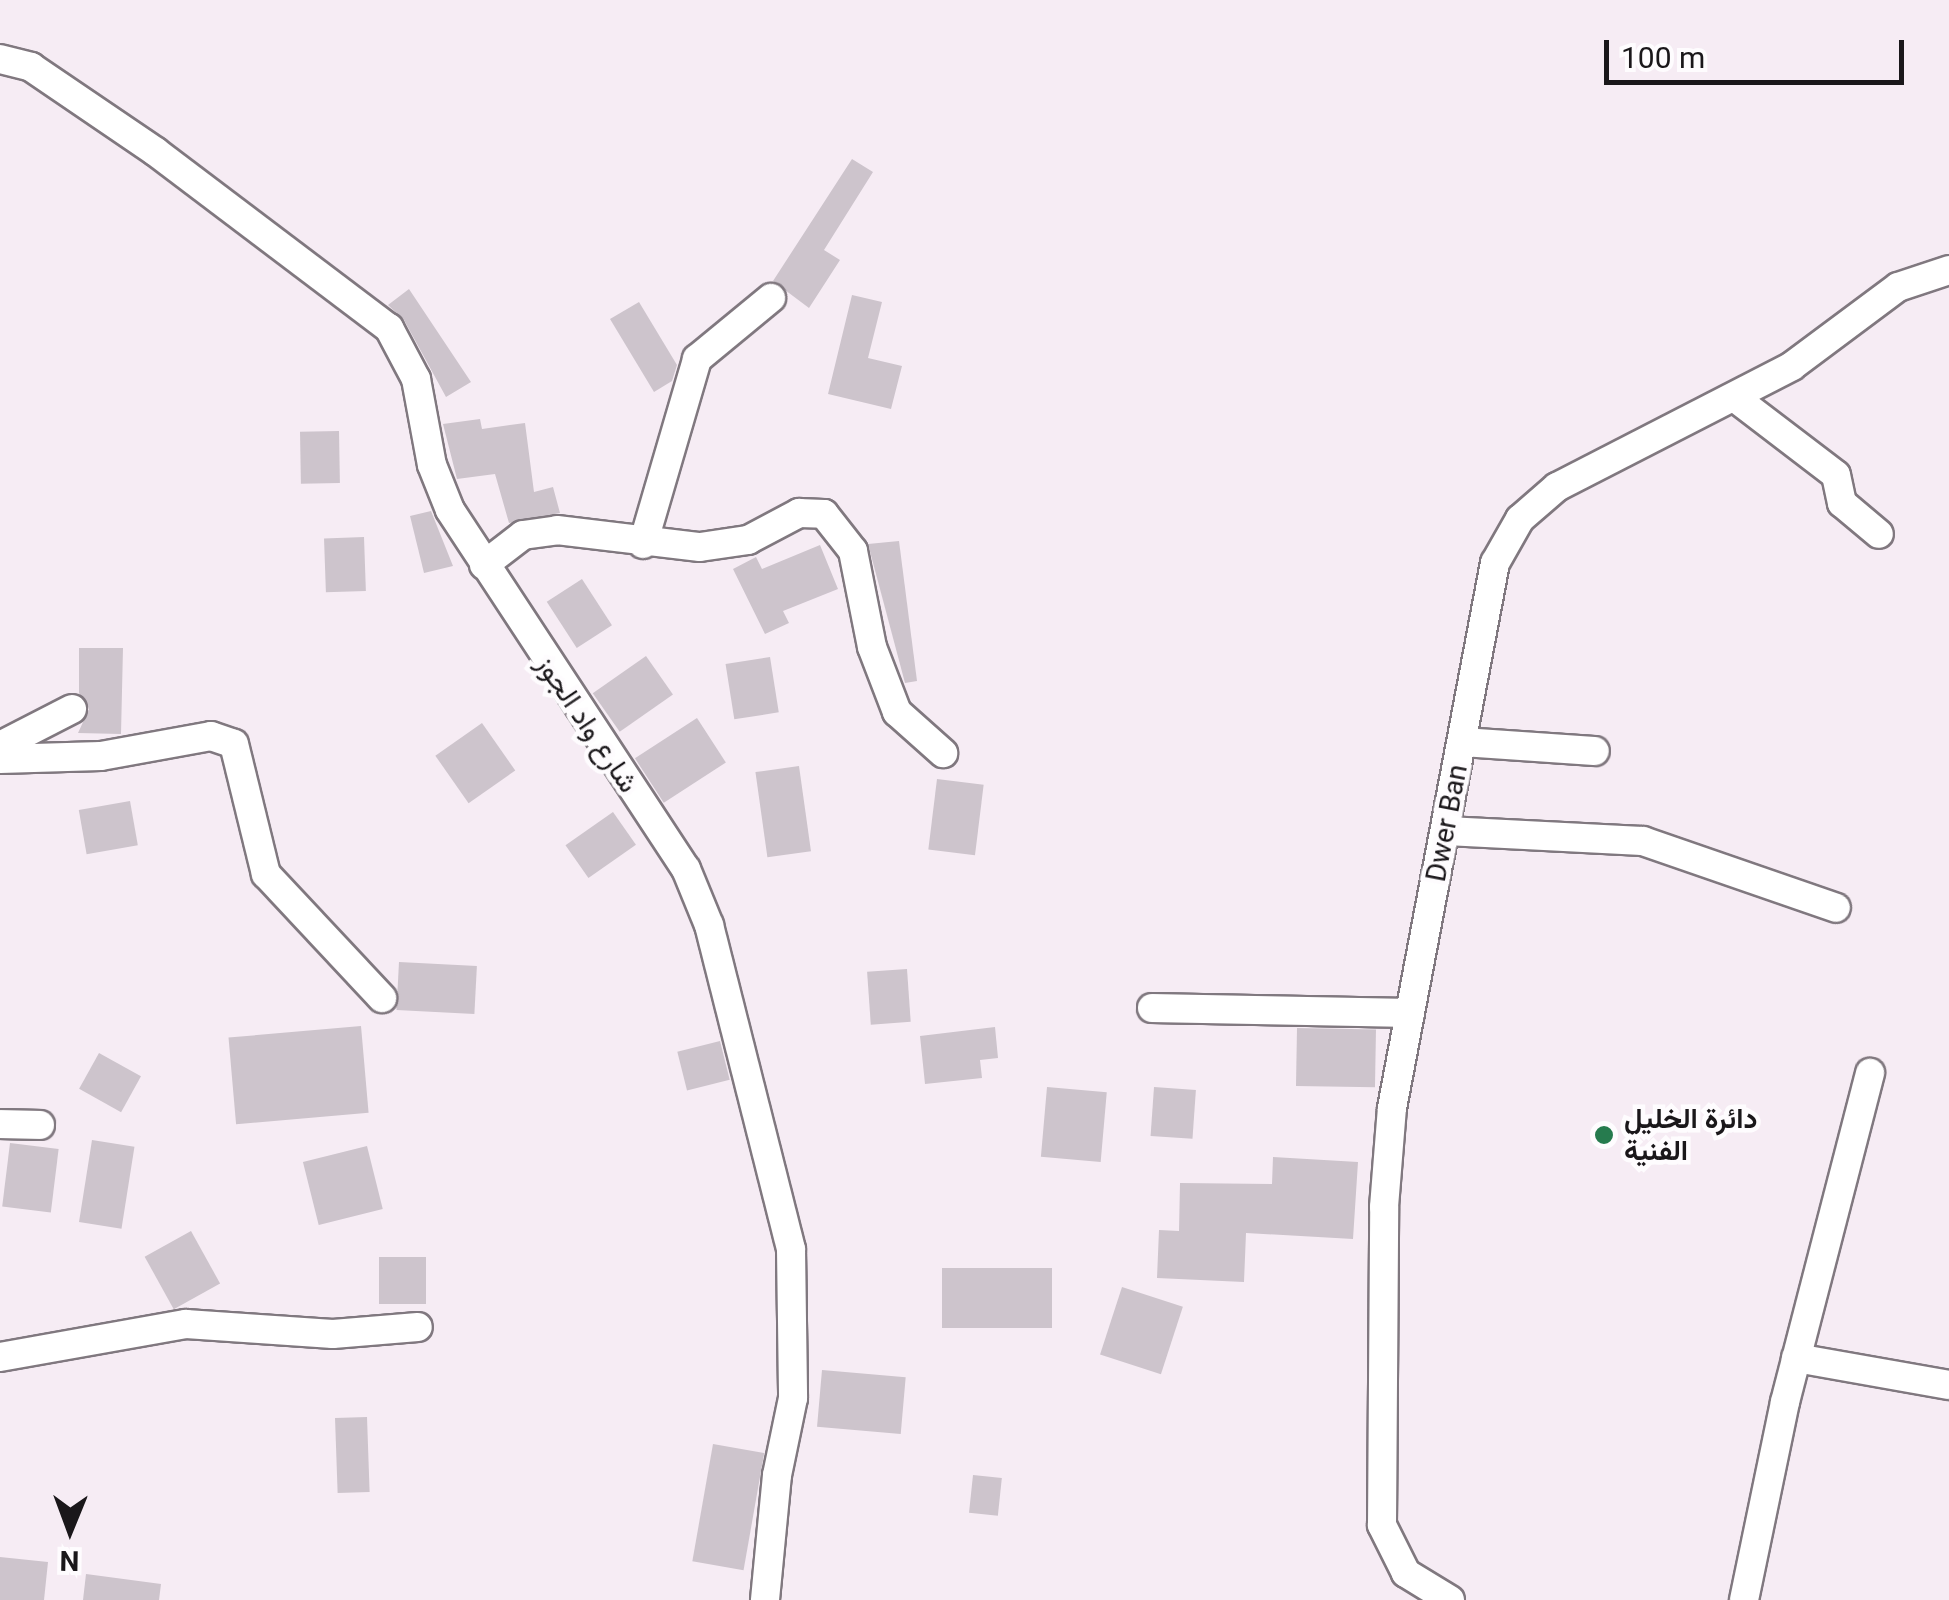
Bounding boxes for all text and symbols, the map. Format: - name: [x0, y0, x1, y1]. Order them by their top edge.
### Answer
- scale bar: [1609, 20, 1909, 82]
- text: 100 m: [1621, 40, 1705, 75]
- street label: شارع واد الجوز: [529, 649, 645, 799]
- street label: Dwer Ban: [1419, 761, 1475, 885]
- place label: دائرة الخليل الفنية: [1624, 1102, 1757, 1168]
- marker: دائرة الخليل الفنية: [1593, 1124, 1615, 1146]
- north arrow: [20, 1480, 120, 1580]
- text: N: [59, 1544, 80, 1577]

